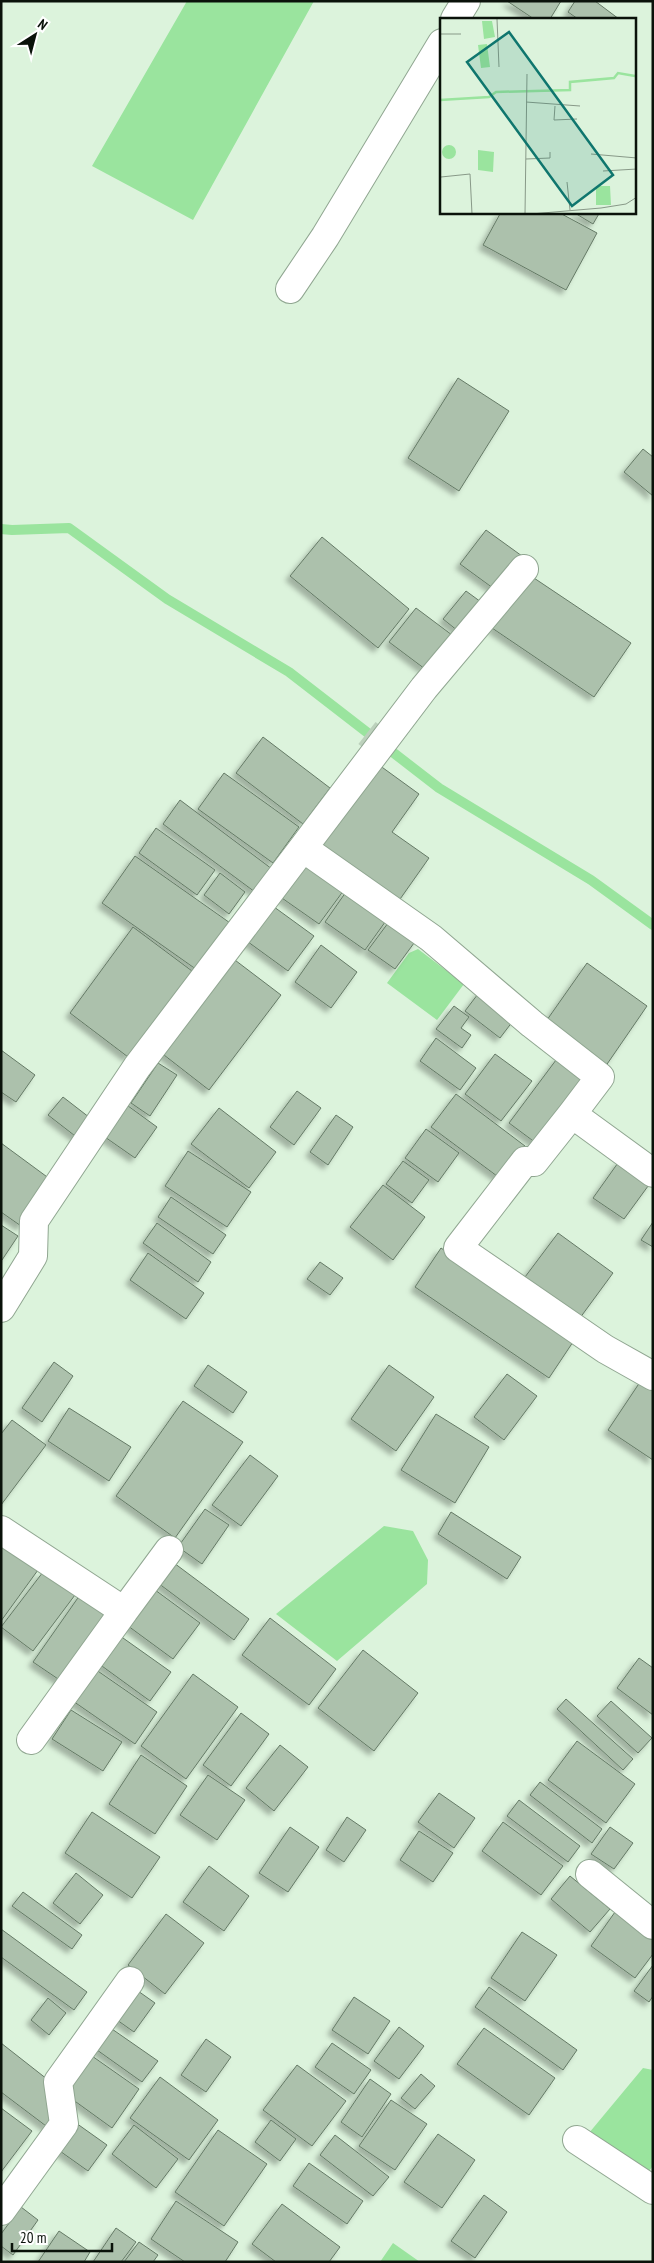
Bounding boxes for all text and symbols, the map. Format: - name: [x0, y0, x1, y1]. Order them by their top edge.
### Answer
- north arrow: [10, 10, 60, 60]
- text: N: [34, 15, 51, 34]
- inset map: [440, 18, 636, 214]
- scale bar: [12, 2220, 112, 2252]
- text: 20 m: [20, 2228, 46, 2247]

